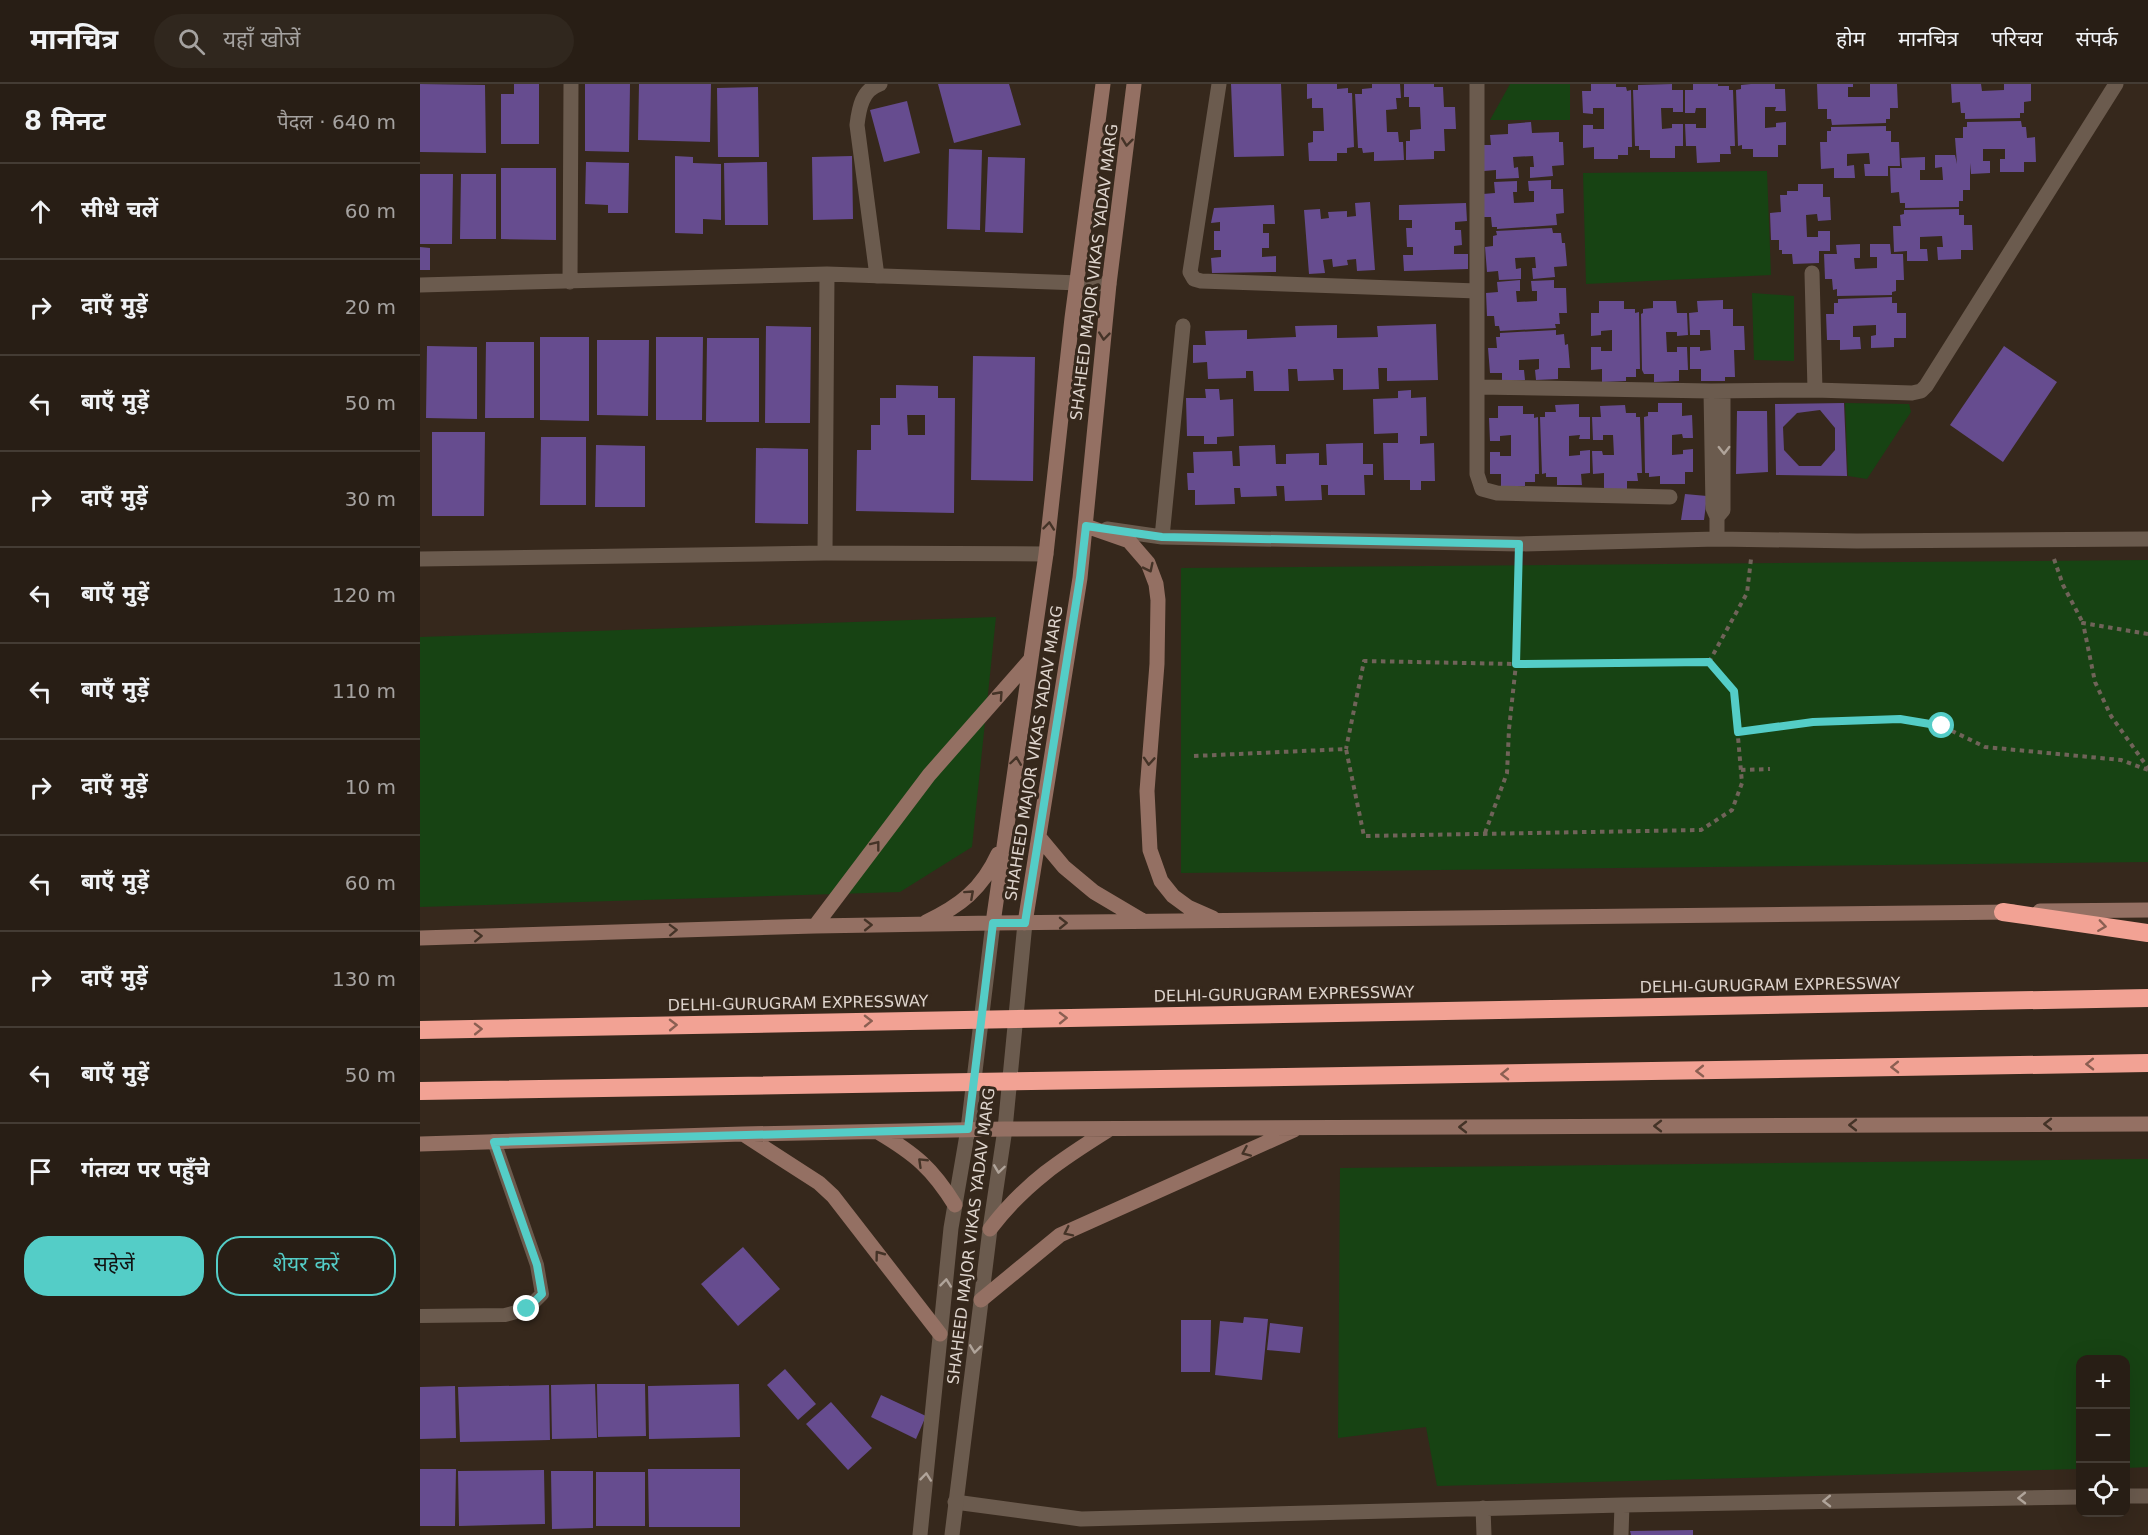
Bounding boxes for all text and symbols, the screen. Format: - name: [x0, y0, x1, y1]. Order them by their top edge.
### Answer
- search box: [154, 14, 574, 68]
- text: मानचित्र: [30, 23, 118, 56]
- icon: search: [175, 25, 208, 58]
- text: यहाँ खोजें: [223, 27, 300, 52]
- text: होम: [1836, 27, 1865, 51]
- text: मानचित्र: [1898, 27, 1958, 51]
- text: परिचय: [1991, 27, 2043, 51]
- text: संपर्क: [2076, 27, 2118, 51]
- text: 8 मिनट: [24, 106, 106, 136]
- text: पैदल · 640 m: [277, 110, 396, 134]
- street label: SHAHEED MAJOR VIKAS YADAV MARG: [1066, 123, 1122, 421]
- one-way arrow: [1121, 137, 1134, 147]
- icon: ahead: [24, 195, 57, 228]
- text: सीधे चलें: [81, 197, 158, 222]
- text: 60 m: [345, 199, 396, 223]
- icon: right: [24, 291, 57, 324]
- text: दाएँ मुड़ें: [81, 293, 148, 318]
- text: 20 m: [345, 295, 396, 319]
- one-way arrow: [1098, 331, 1111, 340]
- icon: left: [24, 387, 57, 420]
- text: बाएँ मुड़ें: [81, 389, 149, 414]
- text: 50 m: [345, 391, 396, 415]
- one-way arrow: [1718, 445, 1730, 454]
- icon: right: [24, 483, 57, 516]
- text: दाएँ मुड़ें: [81, 485, 148, 510]
- text: 30 m: [345, 487, 396, 511]
- one-way arrow: [1042, 522, 1055, 531]
- one-way arrow: [1142, 562, 1154, 573]
- icon: left: [24, 579, 57, 612]
- text: बाएँ मुड़ें: [81, 581, 149, 606]
- text: 120 m: [332, 583, 396, 607]
- street label: SHAHEED MAJOR VIKAS YADAV MARG: [1001, 604, 1067, 902]
- icon: left: [24, 675, 57, 708]
- text: बाएँ मुड़ें: [81, 677, 149, 702]
- text: 110 m: [332, 679, 396, 703]
- one-way arrow: [992, 691, 1003, 701]
- route start: [1928, 712, 1954, 738]
- one-way arrow: [1010, 756, 1022, 765]
- one-way arrow: [1143, 757, 1156, 766]
- icon: right: [24, 771, 57, 804]
- text: दाएँ मुड़ें: [81, 773, 148, 798]
- text: 10 m: [345, 775, 396, 799]
- one-way arrow: [868, 841, 879, 852]
- icon: left: [24, 867, 57, 900]
- text: बाएँ मुड़ें: [81, 869, 149, 894]
- text: 60 m: [345, 871, 396, 895]
- one-way arrow: [963, 890, 974, 901]
- one-way arrow: [1059, 917, 1068, 929]
- one-way arrow: [864, 919, 873, 931]
- one-way arrow: [2098, 920, 2107, 932]
- one-way arrow: [669, 924, 678, 936]
- one-way arrow: [474, 930, 483, 943]
- icon: right: [24, 963, 57, 996]
- text: दाएँ मुड़ें: [81, 965, 148, 990]
- text: 130 m: [332, 967, 396, 991]
- street label: DELHI-GURUGRAM EXPRESSWAY: [1639, 973, 1901, 997]
- street label: DELHI-GURUGRAM EXPRESSWAY: [1153, 982, 1415, 1006]
- street label: DELHI-GURUGRAM EXPRESSWAY: [667, 991, 929, 1015]
- one-way arrow: [1059, 1012, 1068, 1024]
- one-way arrow: [864, 1015, 873, 1028]
- one-way arrow: [669, 1019, 678, 1031]
- one-way arrow: [474, 1022, 483, 1035]
- one-way arrow: [2085, 1058, 2094, 1070]
- icon: left: [24, 1059, 57, 1092]
- text: बाएँ मुड़ें: [81, 1061, 149, 1086]
- one-way arrow: [1890, 1061, 1899, 1074]
- text: 50 m: [345, 1063, 396, 1087]
- one-way arrow: [1695, 1064, 1704, 1077]
- one-way arrow: [1500, 1068, 1509, 1080]
- street label: SHAHEED MAJOR VIKAS YADAV MARG: [943, 1087, 999, 1385]
- one-way arrow: [2043, 1118, 2052, 1131]
- one-way arrow: [1848, 1119, 1857, 1131]
- one-way arrow: [1653, 1120, 1662, 1132]
- one-way arrow: [1458, 1121, 1467, 1133]
- one-way arrow: [1241, 1144, 1252, 1156]
- icon: arrive: [24, 1155, 57, 1188]
- text: गंतव्य पर पहुँचे: [81, 1157, 209, 1182]
- one-way arrow: [918, 1158, 928, 1169]
- one-way arrow: [993, 1165, 1005, 1174]
- one-way arrow: [1063, 1224, 1074, 1236]
- button: सहेजें: [24, 1236, 204, 1296]
- button: शेयर करें: [216, 1236, 396, 1296]
- one-way arrow: [876, 1250, 887, 1261]
- one-way arrow: [939, 1278, 952, 1287]
- route end: [513, 1295, 539, 1321]
- one-way arrow: [969, 1345, 981, 1354]
- map controls: [2076, 1355, 2130, 1517]
- button: +: [2076, 1355, 2130, 1409]
- button: −: [2076, 1409, 2130, 1463]
- button: locate: [2076, 1463, 2130, 1517]
- one-way arrow: [919, 1472, 932, 1481]
- one-way arrow: [2018, 1492, 2027, 1504]
- one-way arrow: [1823, 1495, 1832, 1507]

